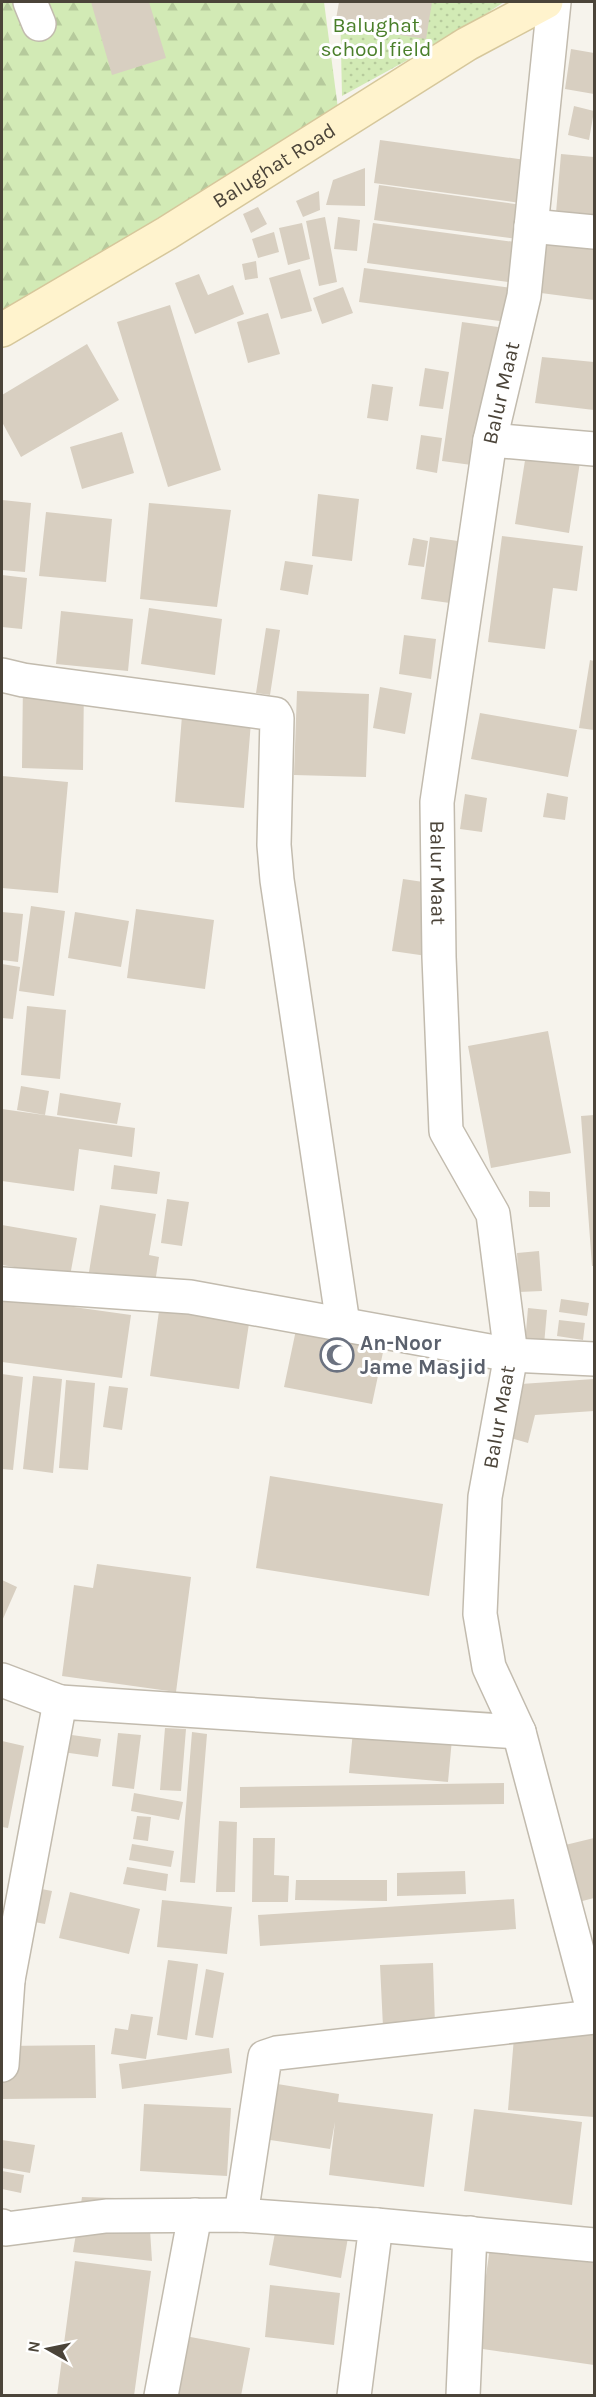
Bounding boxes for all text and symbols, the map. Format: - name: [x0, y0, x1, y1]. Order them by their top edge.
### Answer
- park label: Balughat school field: [321, 13, 431, 61]
- street label: Balughat Road: [208, 118, 340, 213]
- street label: Balur Maat: [478, 339, 524, 447]
- street label: Balur Maat: [425, 820, 451, 925]
- place label: An-Noor Jame Masjid: [360, 1331, 487, 1379]
- mosque icon: An-Noor Jame Masjid: [319, 1337, 355, 1373]
- street label: Balur Maat: [478, 1363, 520, 1471]
- north arrow: [18, 2319, 78, 2379]
- text: N: [23, 2340, 44, 2354]

